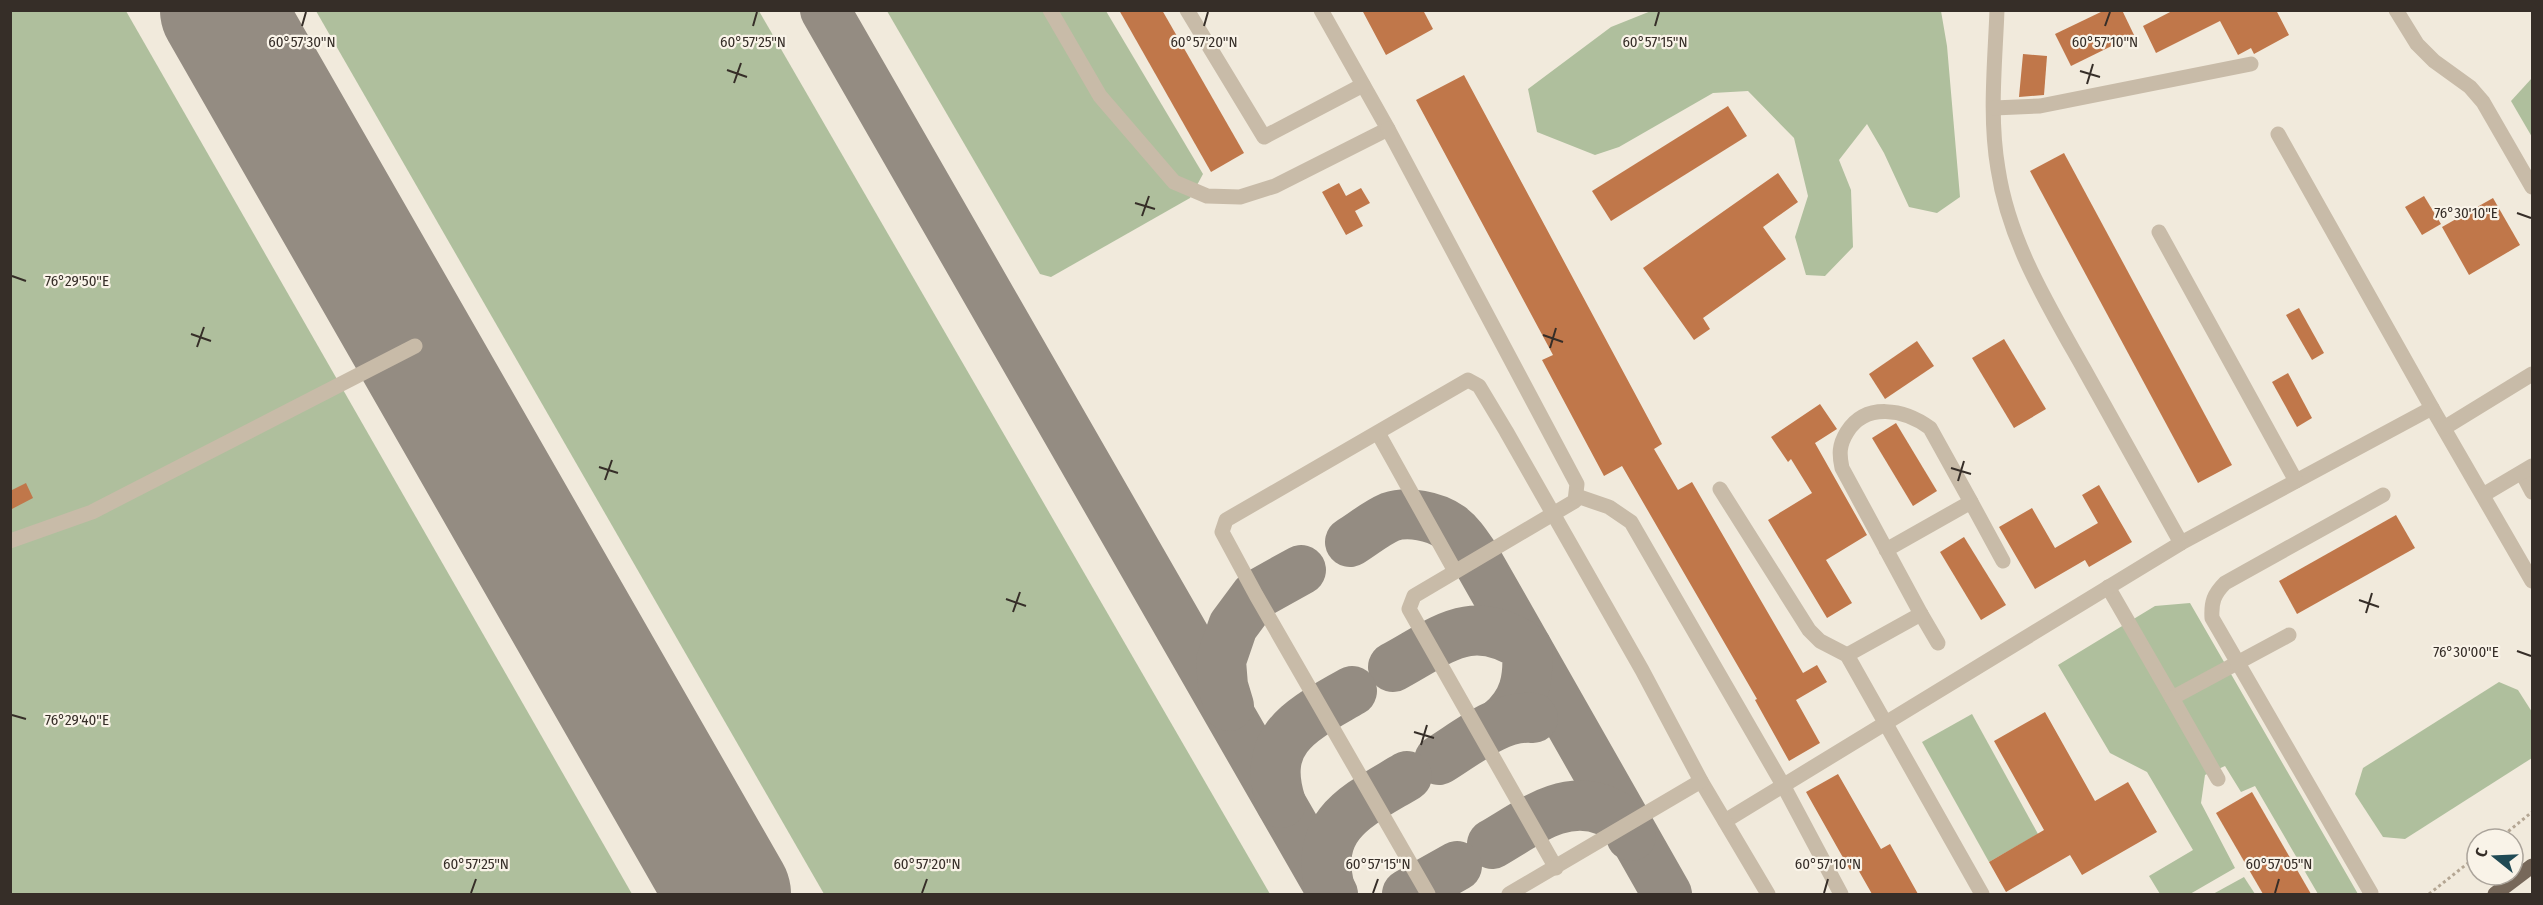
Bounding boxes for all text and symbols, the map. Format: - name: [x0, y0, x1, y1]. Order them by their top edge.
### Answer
- text: 60°57'30"N: [268, 33, 336, 51]
- text: 60°57'25"N: [720, 33, 786, 51]
- text: 60°57'20"N: [1170, 33, 1238, 51]
- text: 60°57'15"N: [1622, 33, 1688, 51]
- text: 60°57'10"N: [2072, 33, 2138, 51]
- text: 76°30'10"E: [2434, 204, 2498, 222]
- text: 76°29'50"E: [45, 272, 109, 290]
- text: 76°30'00"E: [2433, 643, 2499, 661]
- text: 76°29'40"E: [45, 711, 109, 729]
- north arrow: [2465, 827, 2525, 887]
- text: С: [2471, 845, 2492, 859]
- text: 60°57'25"N: [443, 855, 509, 873]
- text: 60°57'20"N: [893, 855, 961, 873]
- text: 60°57'15"N: [1345, 855, 1411, 873]
- text: 60°57'10"N: [1795, 855, 1861, 873]
- text: 60°57'05"N: [2246, 855, 2312, 873]

